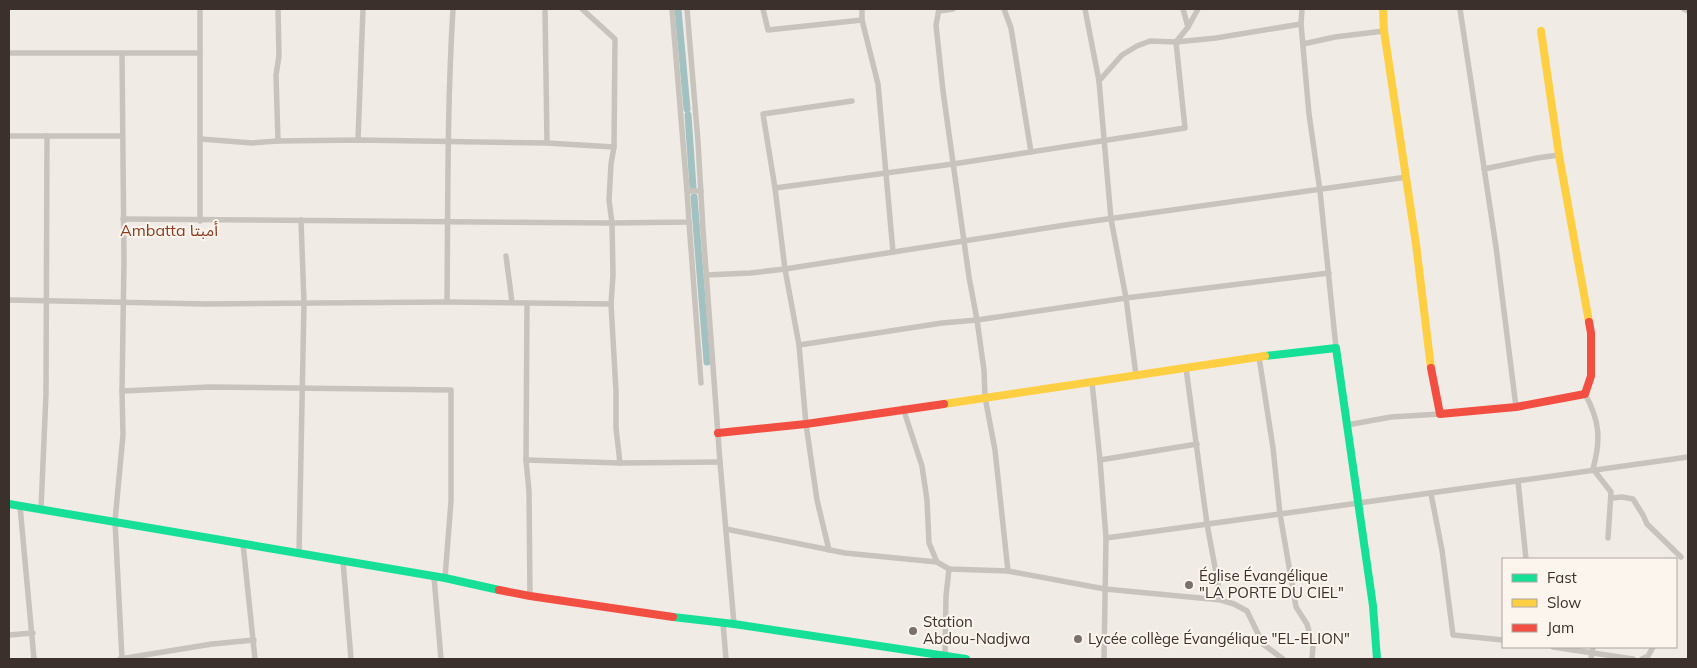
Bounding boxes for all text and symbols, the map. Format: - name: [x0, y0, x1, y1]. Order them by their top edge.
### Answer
- district label: Ambatta أمبتا: [120, 220, 218, 240]
- legend: [1502, 558, 1677, 648]
- place label: Église Évangélique "LA PORTE DU CIEL": [1199, 566, 1344, 602]
- text: Fast: [1547, 568, 1577, 587]
- marker: Église Évangélique "LA PORTE DU CIEL": [1183, 579, 1195, 591]
- text: Slow: [1547, 593, 1581, 612]
- place label: Station Abdou-Nadjwa: [923, 612, 1030, 648]
- text: Jam: [1547, 618, 1574, 637]
- marker: Station Abdou-Nadjwa: [907, 625, 919, 637]
- place label: Lycée collège Évangélique "EL-ELION": [1088, 629, 1350, 648]
- marker: Lycée collège Évangélique "EL-ELION": [1072, 633, 1084, 645]

